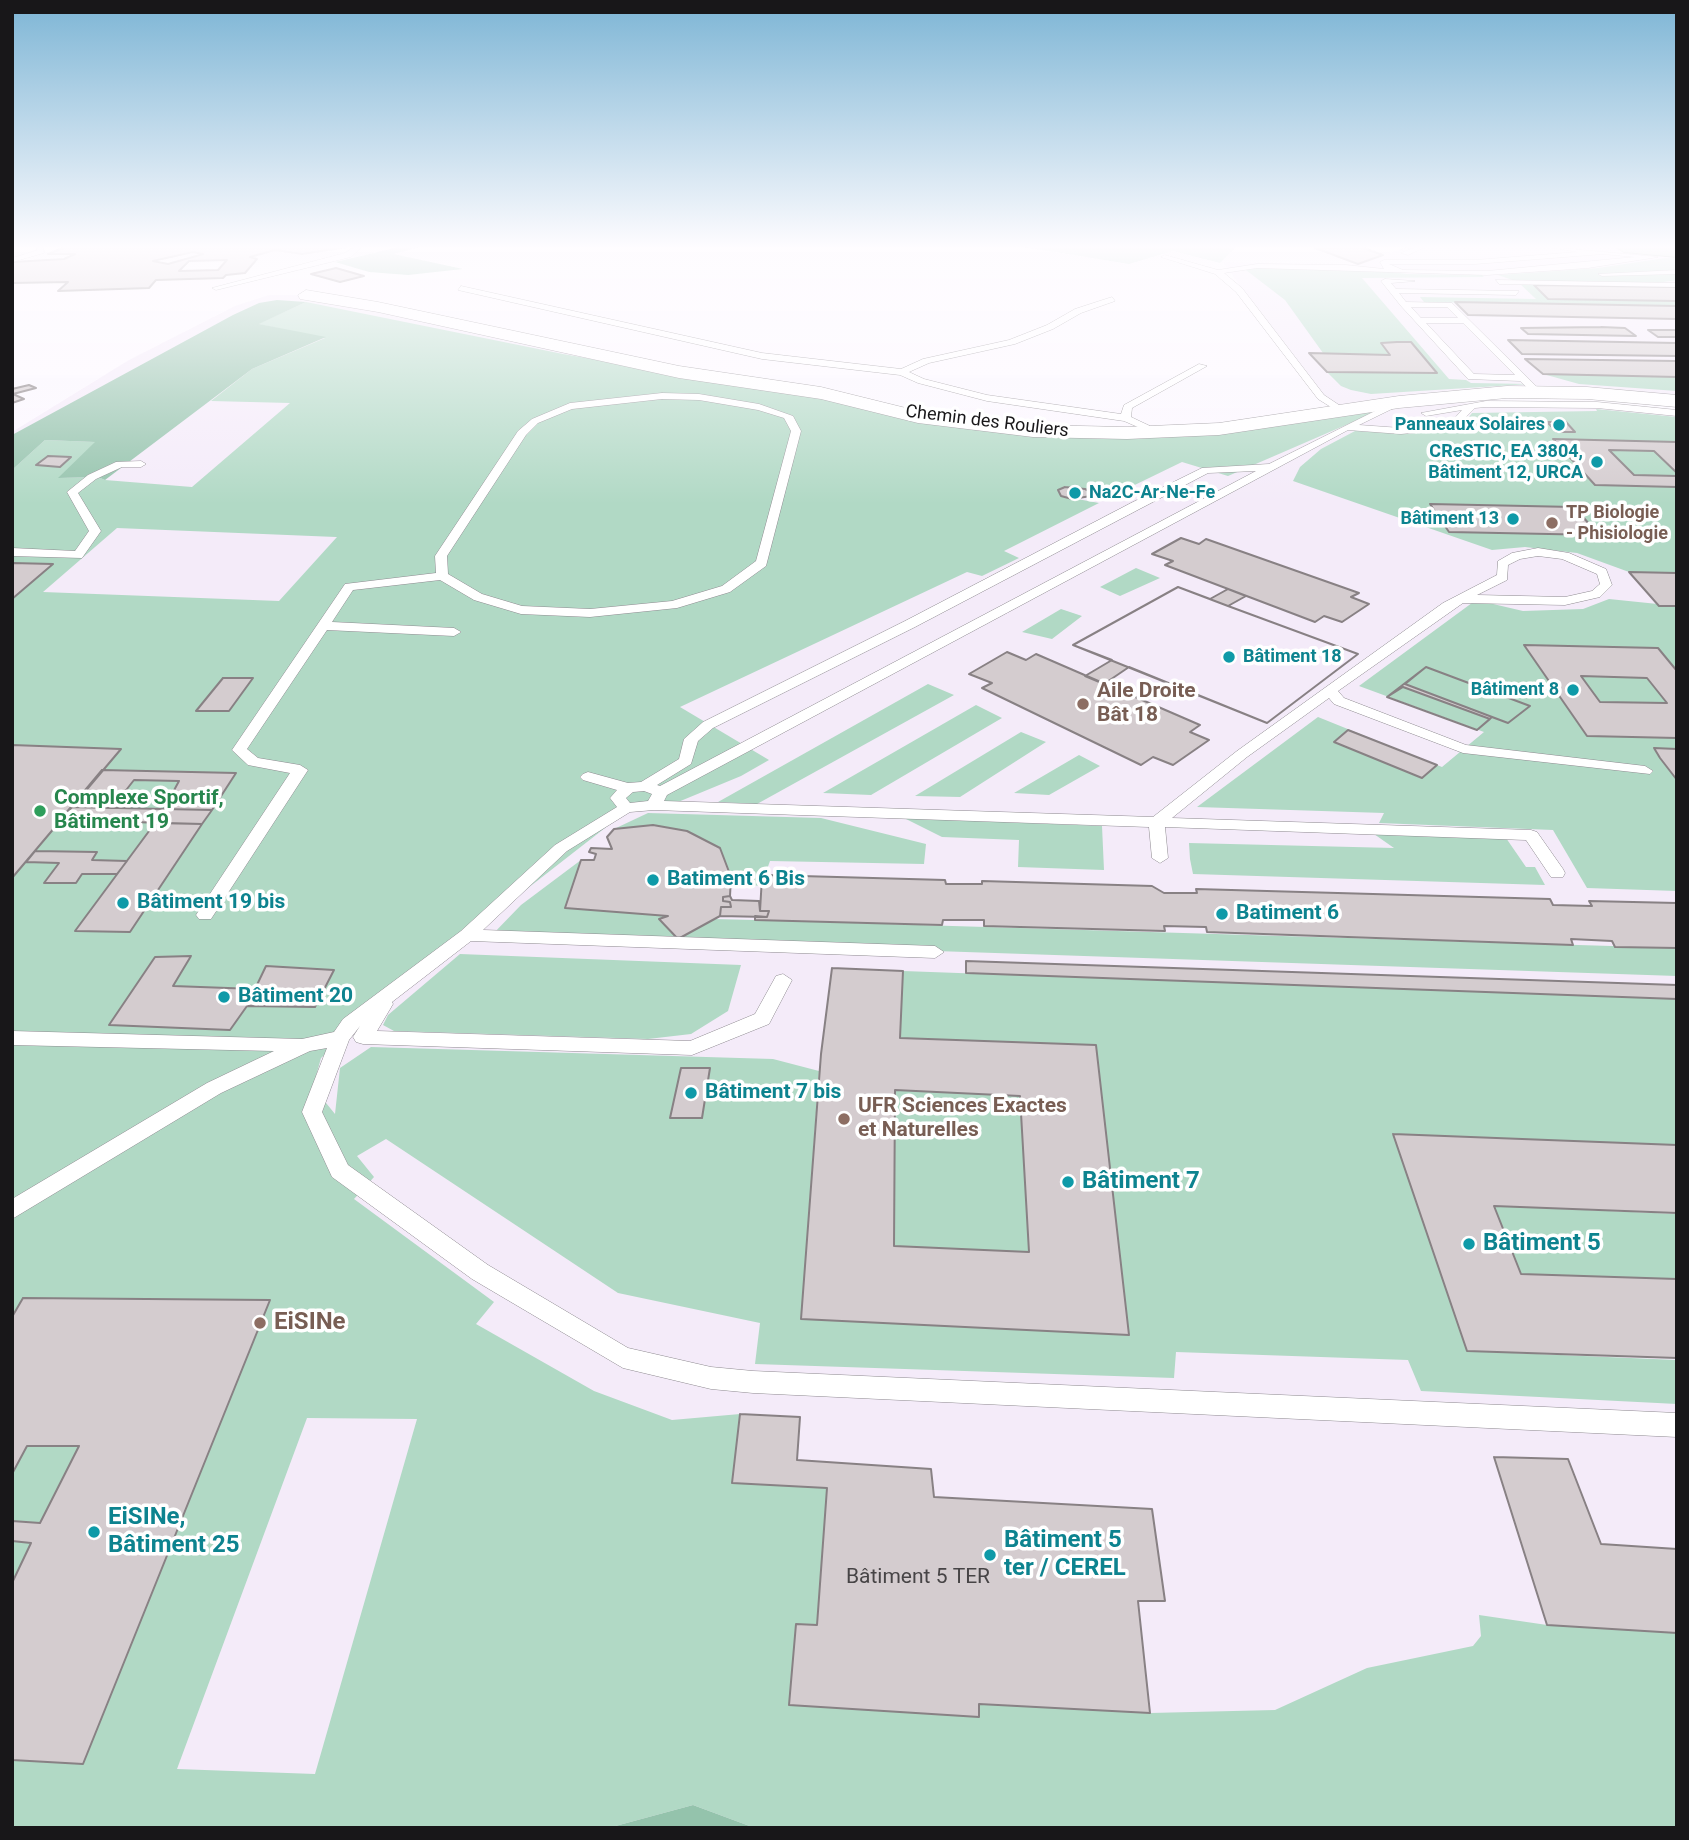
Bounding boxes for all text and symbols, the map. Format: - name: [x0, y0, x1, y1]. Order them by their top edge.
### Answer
- street label: Chemin des Rouliers: [904, 401, 1070, 443]
- place label: Panneaux Solaires: [1395, 414, 1545, 436]
- marker: Panneaux Solaires: [1551, 417, 1567, 433]
- place label: CReSTIC, EA 3804, Bâtiment 12, URCA: [1428, 441, 1583, 484]
- marker: CReSTIC, EA 3804, Bâtiment 12, URCA: [1589, 454, 1605, 470]
- place label: Na2C-Ar-Ne-Fe: [1089, 482, 1215, 504]
- marker: Na2C-Ar-Ne-Fe: [1067, 485, 1083, 501]
- place label: TP Biologie - Phisiologie: [1566, 502, 1668, 544]
- place label: Bâtiment 13: [1400, 508, 1499, 530]
- marker: Bâtiment 13: [1505, 511, 1521, 527]
- marker: TP Biologie - Phisiologie: [1544, 515, 1560, 531]
- place label: Bâtiment 18: [1243, 646, 1342, 668]
- marker: Bâtiment 18: [1221, 649, 1237, 665]
- place label: Aile Droite Bât 18: [1097, 679, 1196, 729]
- place label: Bâtiment 8: [1471, 679, 1559, 701]
- marker: Bâtiment 8: [1565, 682, 1581, 698]
- marker: Aile Droite Bât 18: [1075, 696, 1091, 712]
- place label: Complexe Sportif, Bâtiment 19: [54, 786, 224, 836]
- marker: Complexe Sportif, Bâtiment 19: [32, 803, 48, 819]
- place label: Batiment 6 Bis: [667, 867, 805, 893]
- marker: Batiment 6 Bis: [645, 872, 661, 888]
- place label: Bâtiment 19 bis: [137, 890, 285, 916]
- marker: Bâtiment 19 bis: [115, 895, 131, 911]
- place label: Batiment 6: [1236, 901, 1339, 927]
- marker: Batiment 6: [1214, 906, 1230, 922]
- place label: Bâtiment 20: [238, 984, 353, 1010]
- marker: Bâtiment 20: [216, 989, 232, 1005]
- place label: Bâtiment 7 bis: [705, 1080, 841, 1106]
- marker: Bâtiment 7 bis: [683, 1085, 699, 1101]
- place label: UFR Sciences Exactes et Naturelles: [858, 1094, 1067, 1144]
- marker: UFR Sciences Exactes et Naturelles: [836, 1111, 852, 1127]
- place label: Bâtiment 7: [1082, 1168, 1200, 1196]
- marker: Bâtiment 7: [1060, 1174, 1076, 1190]
- place label: Bâtiment 5: [1483, 1230, 1601, 1258]
- marker: Bâtiment 5: [1461, 1236, 1477, 1252]
- place label: EiSINe: [274, 1309, 346, 1337]
- marker: EiSINe: [252, 1315, 268, 1331]
- place label: EiSINe, Bâtiment 25: [108, 1504, 239, 1560]
- marker: EiSINe, Bâtiment 25: [86, 1524, 102, 1540]
- place label: Bâtiment 5 ter / CEREL: [1004, 1527, 1126, 1583]
- marker: Bâtiment 5 ter / CEREL: [982, 1547, 998, 1563]
- house number: Bâtiment 5 TER: [846, 1565, 990, 1591]

